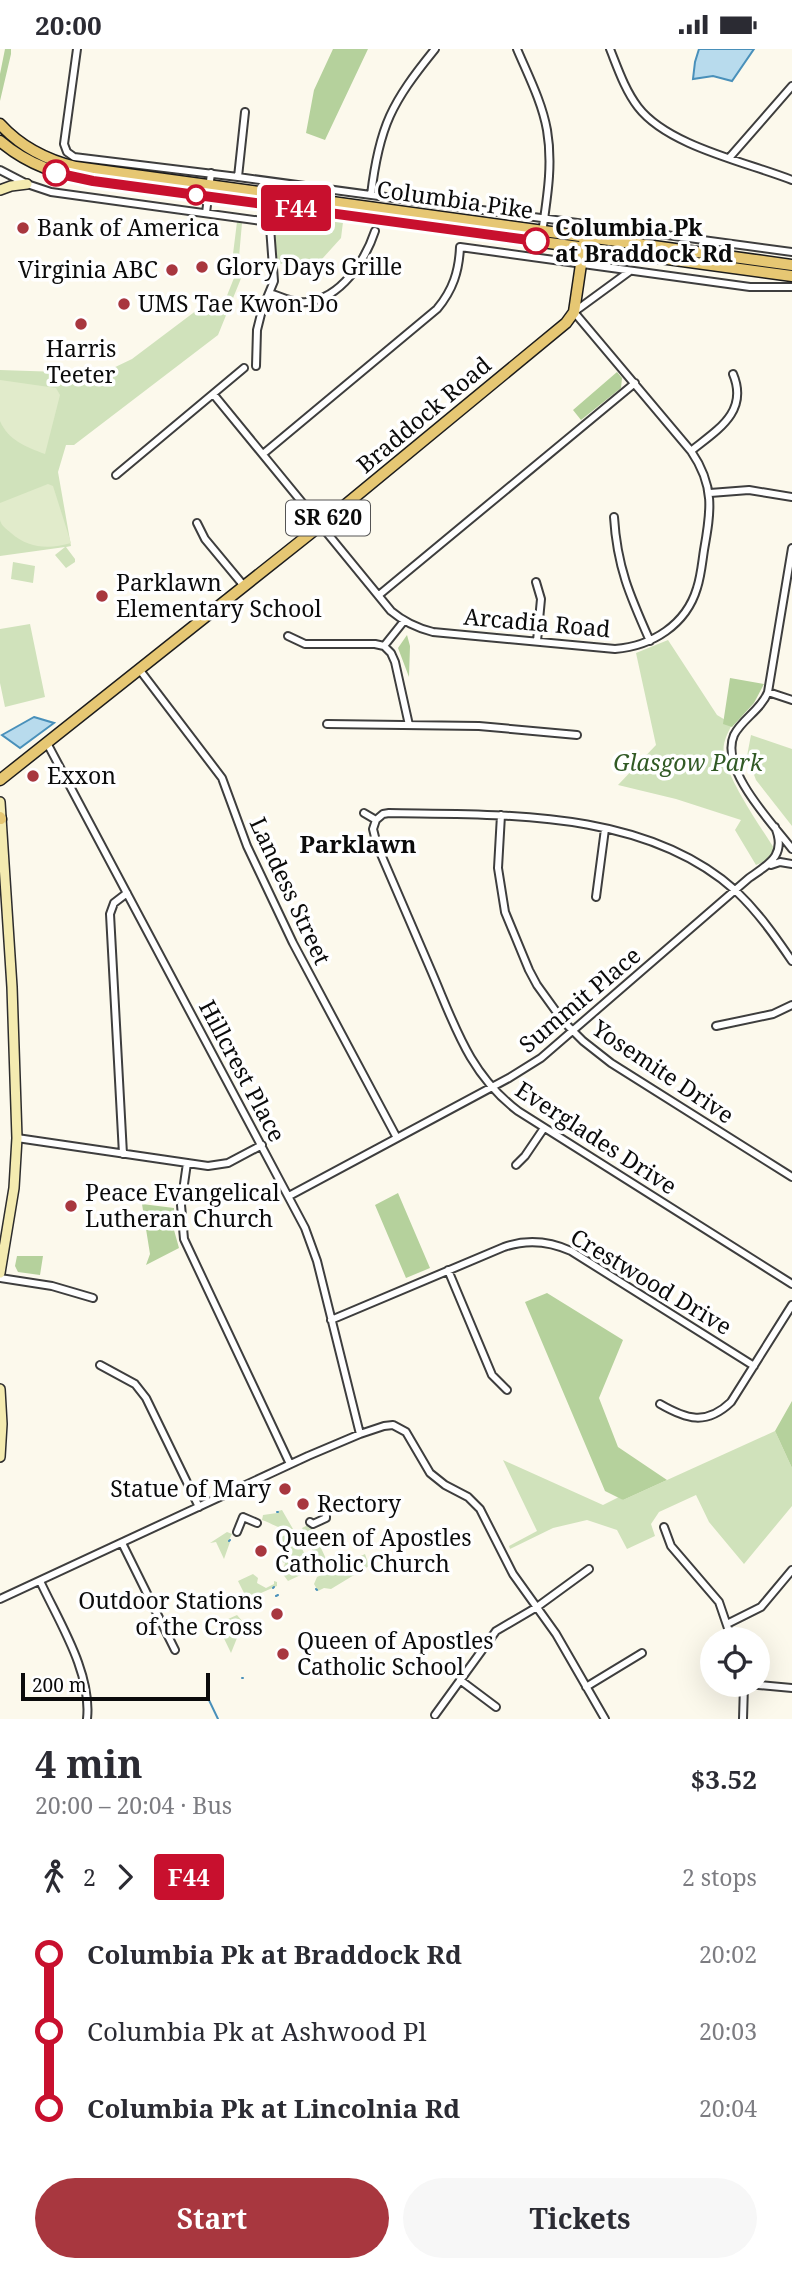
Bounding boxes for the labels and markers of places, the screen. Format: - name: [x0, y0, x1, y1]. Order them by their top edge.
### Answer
- unlabelled marker: [43, 160, 69, 186]
- unlabelled marker: [186, 185, 206, 205]
- place label: Bank of America: [37, 211, 220, 243]
- place label: Columbia Pk at Braddock Rd: [555, 211, 733, 269]
- marker: Bank of America: [15, 220, 31, 236]
- marker: Columbia Pk at Braddock Rd: [523, 228, 549, 254]
- place label: Glory Days Grille: [216, 250, 402, 282]
- place label: Virginia ABC: [18, 253, 158, 285]
- marker: Glory Days Grille: [194, 259, 210, 275]
- marker: Virginia ABC: [164, 262, 180, 278]
- place label: UMS Tae Kwon Do: [138, 287, 339, 319]
- marker: UMS Tae Kwon Do: [116, 296, 132, 312]
- marker: Harris Teeter: [73, 316, 89, 332]
- place label: Harris Teeter: [46, 332, 116, 390]
- place label: Parklawn Elementary School: [116, 566, 322, 624]
- marker: Parklawn Elementary School: [94, 588, 110, 604]
- place label: Exxon: [47, 759, 116, 791]
- marker: Exxon: [25, 768, 41, 784]
- place label: Peace Evangelical Lutheran Church: [85, 1176, 280, 1234]
- marker: Peace Evangelical Lutheran Church: [63, 1198, 79, 1214]
- place label: Statue of Mary: [110, 1472, 271, 1504]
- marker: Statue of Mary: [277, 1481, 293, 1497]
- place label: Rectory: [317, 1487, 401, 1519]
- marker: Rectory: [295, 1496, 311, 1512]
- place label: Queen of Apostles Catholic Church: [275, 1521, 472, 1579]
- marker: Queen of Apostles Catholic Church: [253, 1543, 269, 1559]
- place label: Outdoor Stations of the Cross: [78, 1584, 263, 1642]
- marker: Outdoor Stations of the Cross: [269, 1606, 285, 1622]
- place label: Queen of Apostles Catholic School: [297, 1624, 494, 1682]
- marker: Queen of Apostles Catholic School: [275, 1646, 291, 1662]

